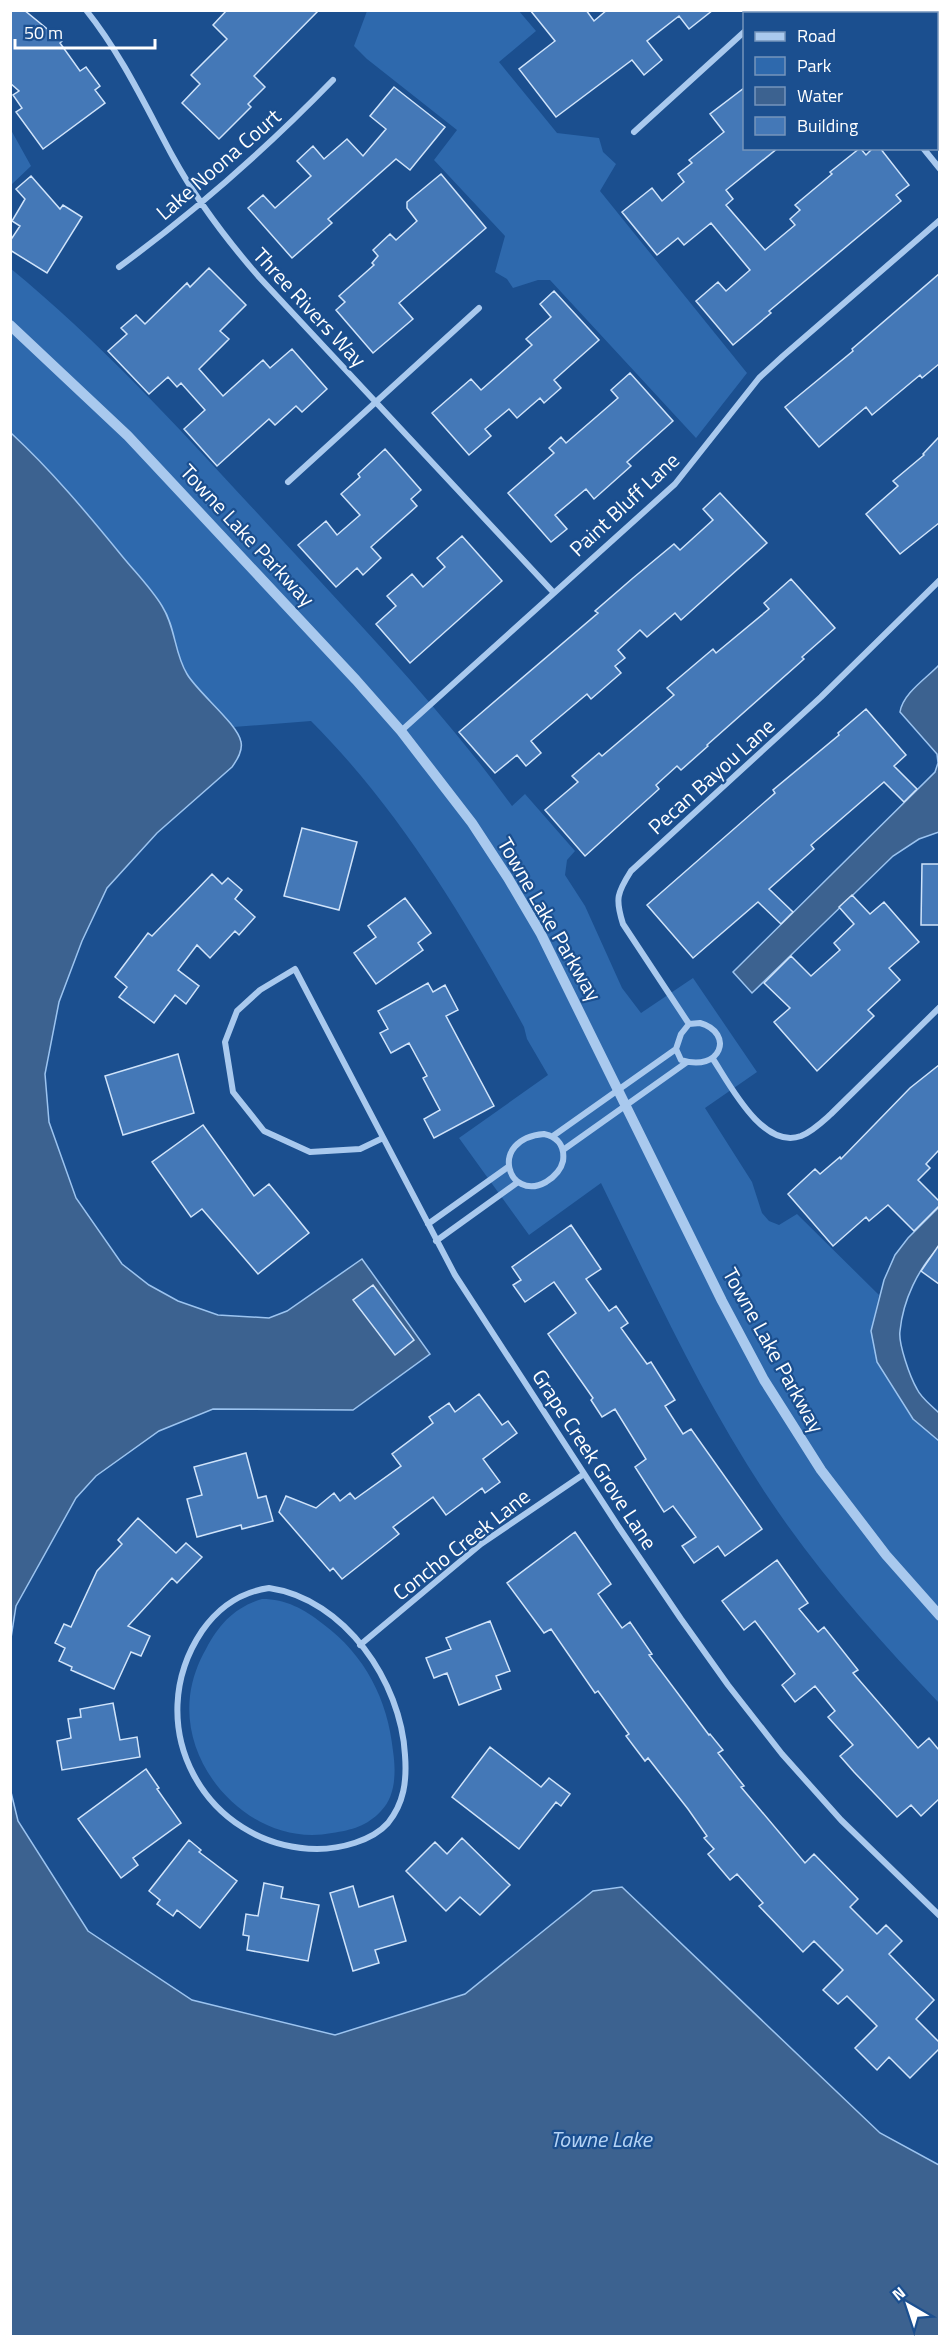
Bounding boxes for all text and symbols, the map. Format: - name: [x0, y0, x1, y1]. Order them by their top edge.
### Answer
- scale bar: [15, 12, 154, 50]
- legend: [743, 12, 938, 150]
- text: 50 m: [24, 19, 63, 46]
- text: Road: [797, 22, 836, 49]
- text: Park: [797, 52, 832, 79]
- text: Water: [797, 82, 843, 109]
- street label: Lake Noona Court: [148, 100, 288, 227]
- text: Building: [797, 112, 858, 139]
- street label: Three Rivers Way: [246, 240, 374, 374]
- street label: Paint Bluff Lane: [562, 444, 686, 564]
- street label: Towne Lake Parkway: [173, 456, 323, 614]
- street label: Pecan Bayou Lane: [640, 710, 782, 842]
- street label: Towne Lake Parkway: [490, 831, 610, 1007]
- street label: Towne Lake Parkway: [715, 1261, 833, 1439]
- street label: Grape Creek Grove Lane: [524, 1362, 666, 1556]
- street label: Concho Creek Lane: [386, 1480, 536, 1608]
- water label: Towne Lake: [550, 2122, 653, 2156]
- north arrow: [878, 2275, 938, 2335]
- text: N: [887, 2281, 910, 2306]

